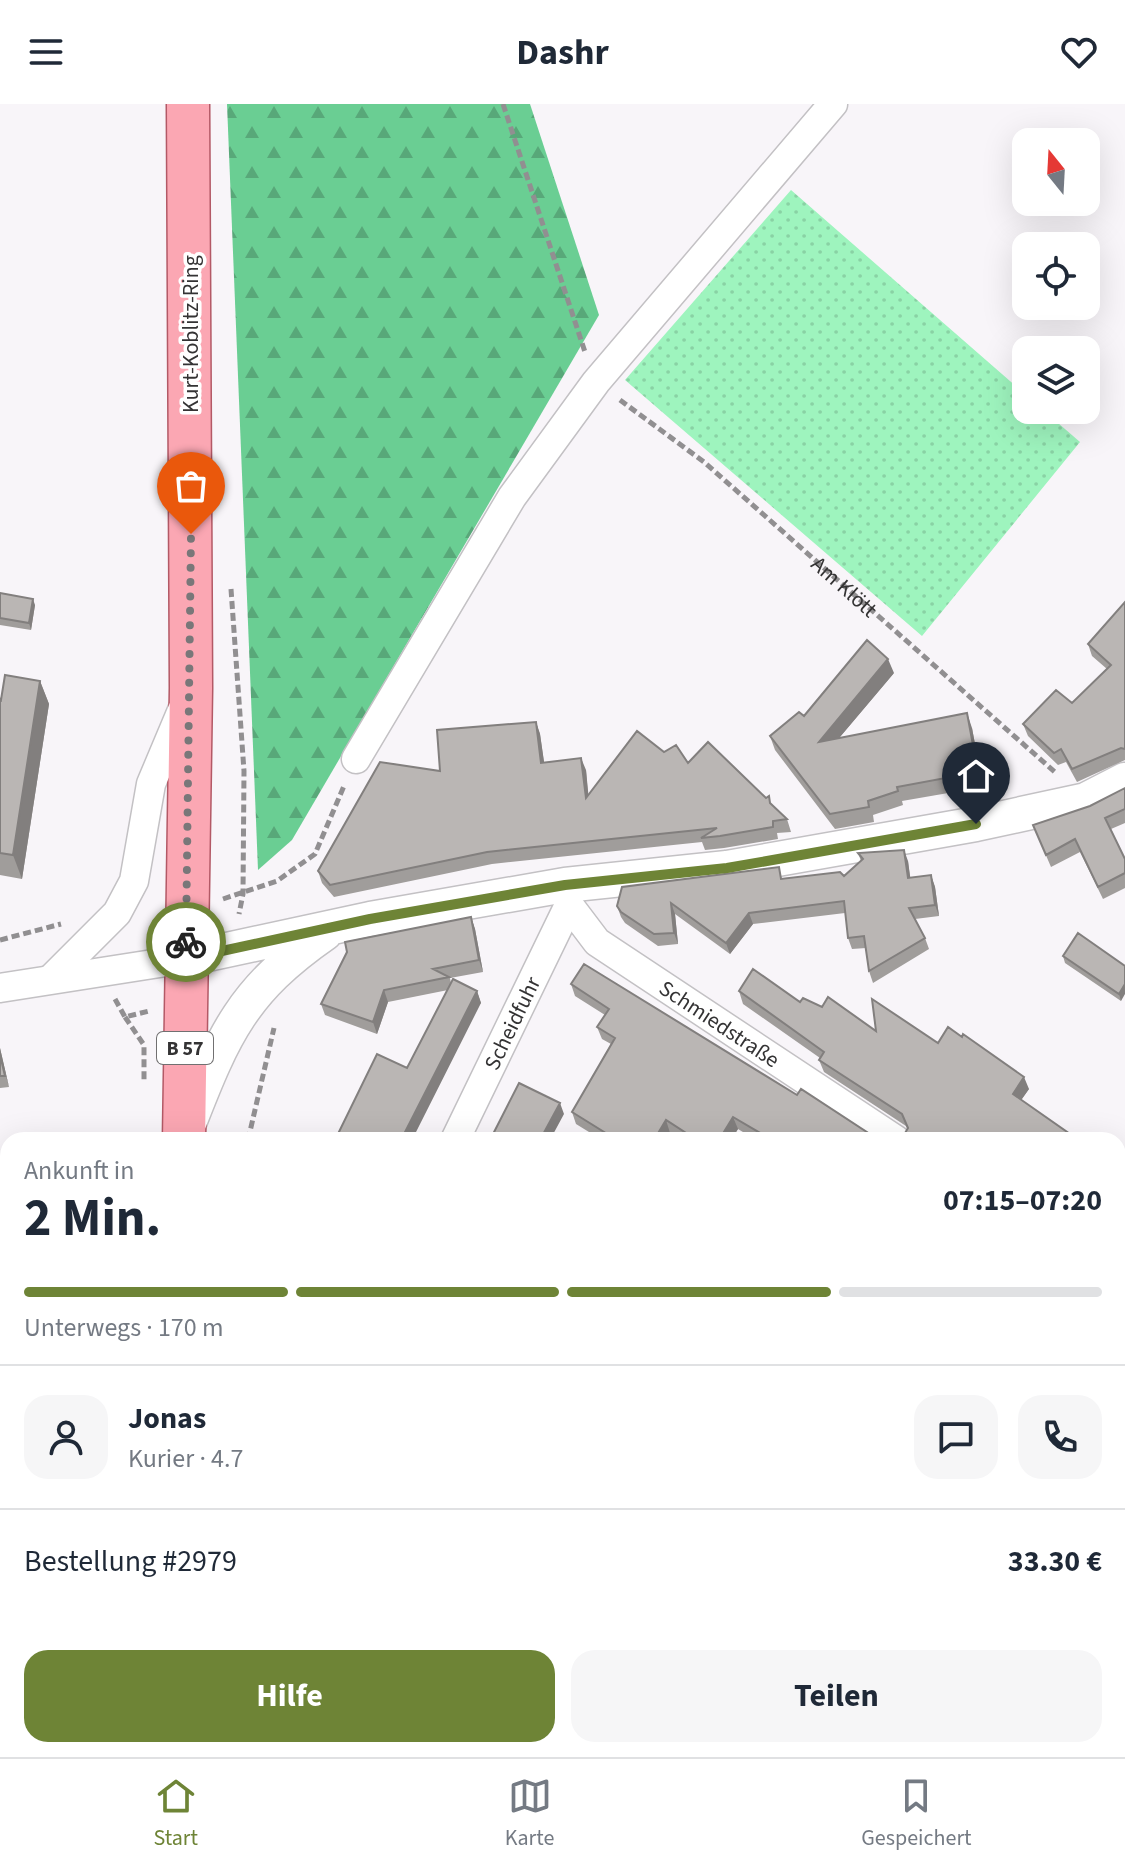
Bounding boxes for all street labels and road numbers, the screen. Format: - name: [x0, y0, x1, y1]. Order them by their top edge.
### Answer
- street label: Kurt-Koblitz-Ring: [175, 255, 207, 413]
- street label: Am Klött: [804, 549, 885, 625]
- street label: Scheidfuhr: [476, 971, 549, 1076]
- street label: Schmiedstraße: [653, 972, 786, 1076]
- road number: B 57: [157, 1032, 213, 1064]

